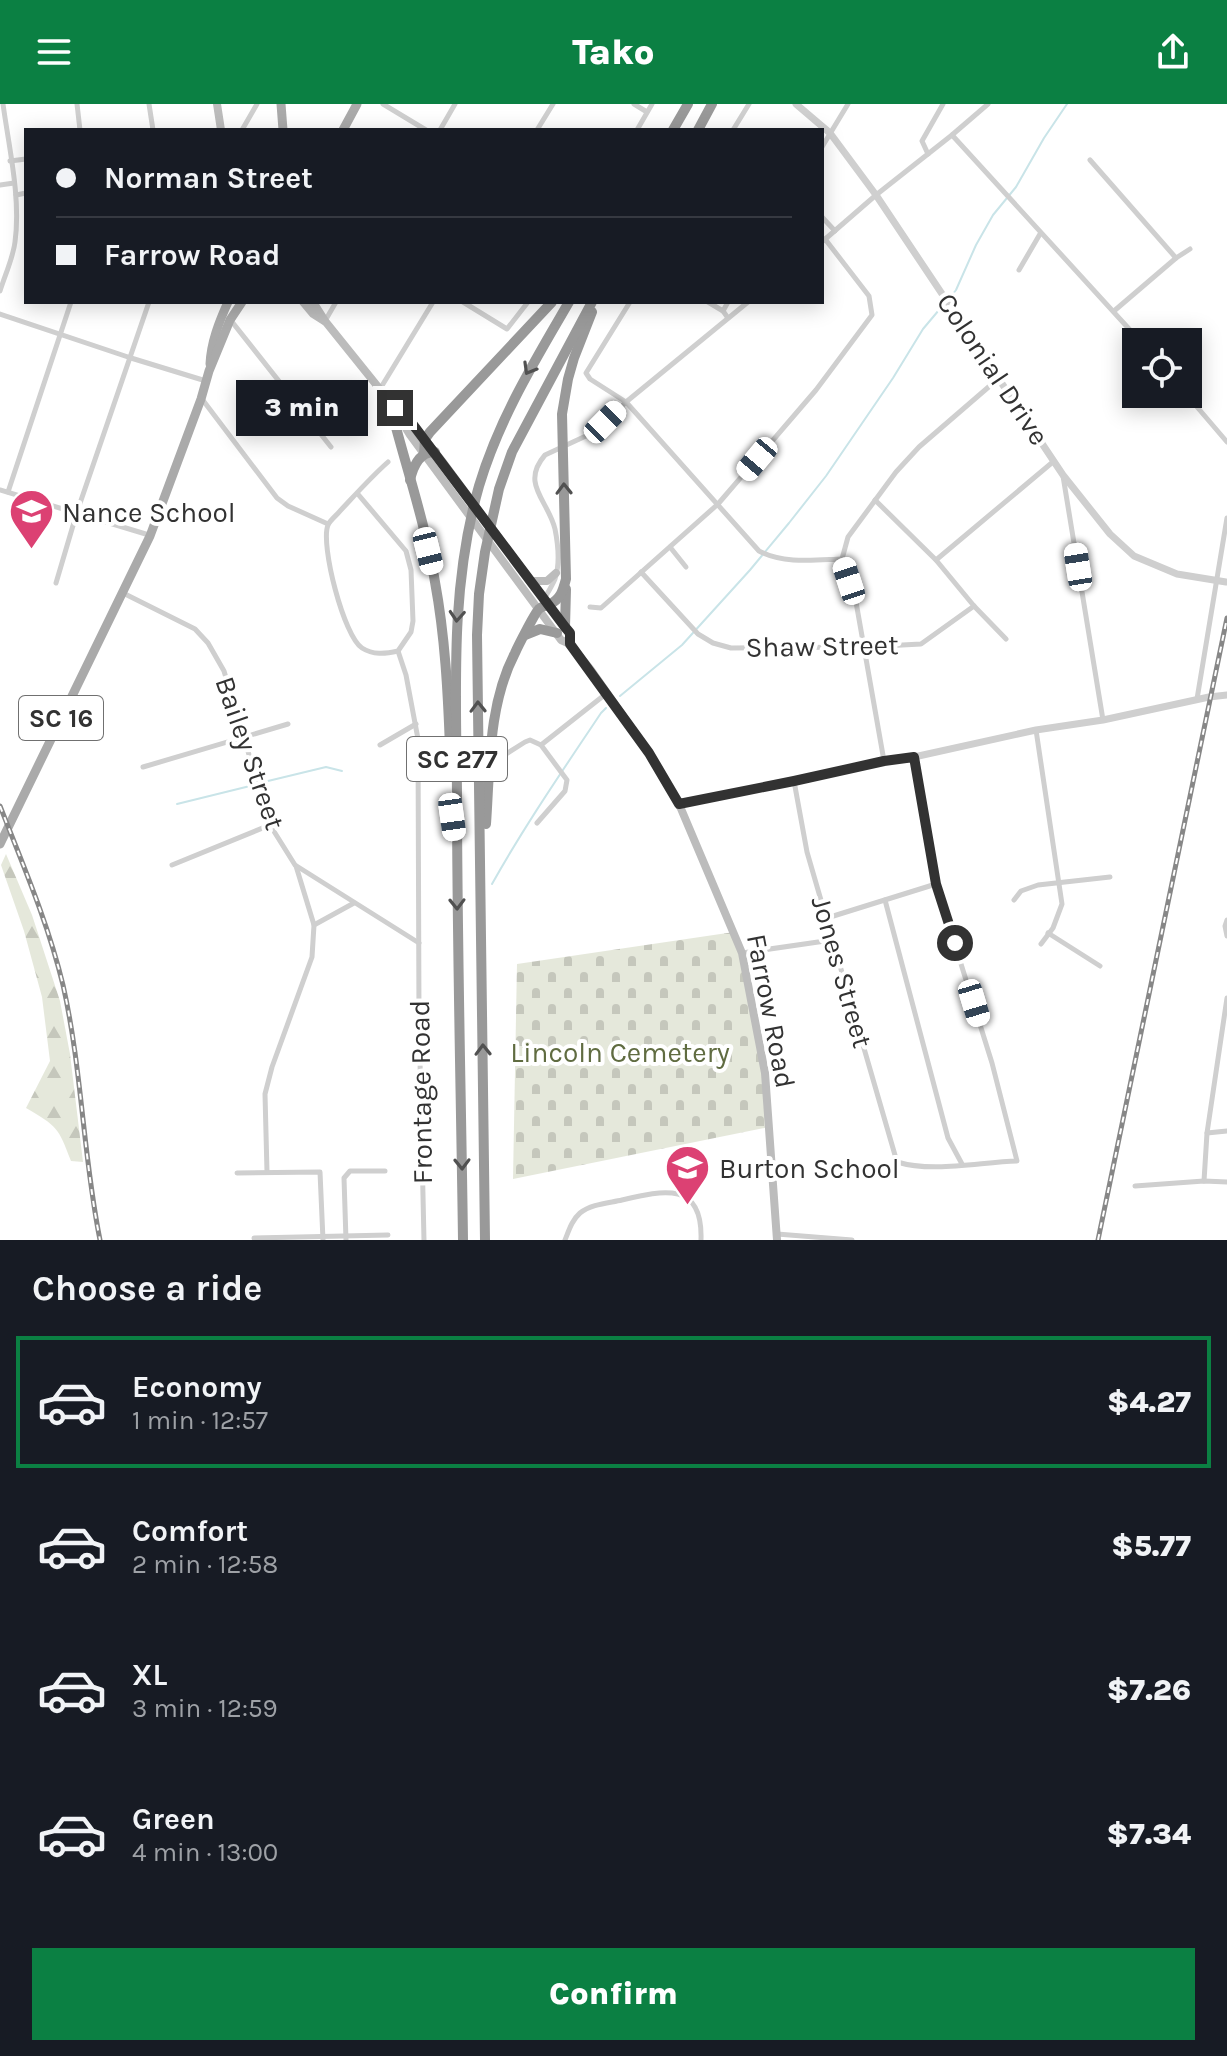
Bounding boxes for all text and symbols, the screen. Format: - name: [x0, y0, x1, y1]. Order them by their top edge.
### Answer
- icon: menu: [32, 30, 76, 74]
- icon: share: [1151, 30, 1195, 74]
- text: Tako: [572, 31, 655, 73]
- text: Norman Street: [104, 160, 313, 196]
- text: Farrow Road: [104, 237, 280, 273]
- street label: Colonial Drive: [930, 287, 1056, 451]
- map controls: [1122, 328, 1202, 408]
- button: locate: [1122, 328, 1202, 408]
- one-way arrow: [523, 360, 539, 375]
- callout: 3 min: [235, 380, 367, 436]
- route end: [377, 390, 413, 426]
- text: 3 min: [264, 392, 340, 423]
- car: [580, 397, 630, 447]
- car: [732, 433, 782, 485]
- one-way arrow: [555, 482, 573, 495]
- school or university icon: Nance School: [7, 488, 55, 551]
- place label: Nance School: [62, 496, 236, 529]
- car: [411, 525, 445, 577]
- car: [1062, 541, 1094, 593]
- car: [830, 554, 868, 608]
- one-way arrow: [449, 610, 466, 623]
- street label: Shaw Street: [745, 628, 899, 664]
- street label: Bailey Street: [208, 672, 292, 834]
- road number: SC 16: [19, 696, 103, 740]
- one-way arrow: [470, 700, 487, 713]
- road number: SC 277: [407, 737, 507, 781]
- car: [437, 792, 467, 842]
- street label: Jones Street: [805, 892, 879, 1052]
- one-way arrow: [449, 898, 466, 911]
- route start: [937, 925, 973, 961]
- street label: Farrow Road: [740, 931, 802, 1091]
- car: [956, 977, 992, 1029]
- street label: Frontage Road: [403, 1000, 439, 1184]
- park label: Lincoln Cemetery: [510, 1036, 730, 1069]
- one-way arrow: [474, 1043, 492, 1056]
- school or university icon: Burton School: [664, 1144, 712, 1207]
- place label: Burton School: [719, 1152, 900, 1185]
- one-way arrow: [453, 1158, 470, 1171]
- text: Choose a ride: [32, 1267, 262, 1309]
- icon: car: [36, 1366, 108, 1438]
- text: Economy: [132, 1369, 262, 1405]
- text: $4.27: [1107, 1384, 1191, 1420]
- text: 1 min · 12:57: [132, 1405, 268, 1436]
- icon: car: [36, 1510, 108, 1582]
- text: Comfort: [132, 1513, 248, 1549]
- text: $5.77: [1111, 1528, 1191, 1564]
- text: 2 min · 12:58: [132, 1549, 278, 1580]
- icon: car: [36, 1654, 108, 1726]
- text: XL: [132, 1657, 167, 1693]
- text: $7.26: [1107, 1672, 1191, 1708]
- text: 3 min · 12:59: [132, 1693, 278, 1724]
- icon: car: [36, 1798, 108, 1870]
- text: Green: [132, 1801, 215, 1837]
- text: $7.34: [1106, 1816, 1191, 1852]
- text: 4 min · 13:00: [132, 1837, 278, 1868]
- button: Confirm: [32, 1948, 1195, 2040]

